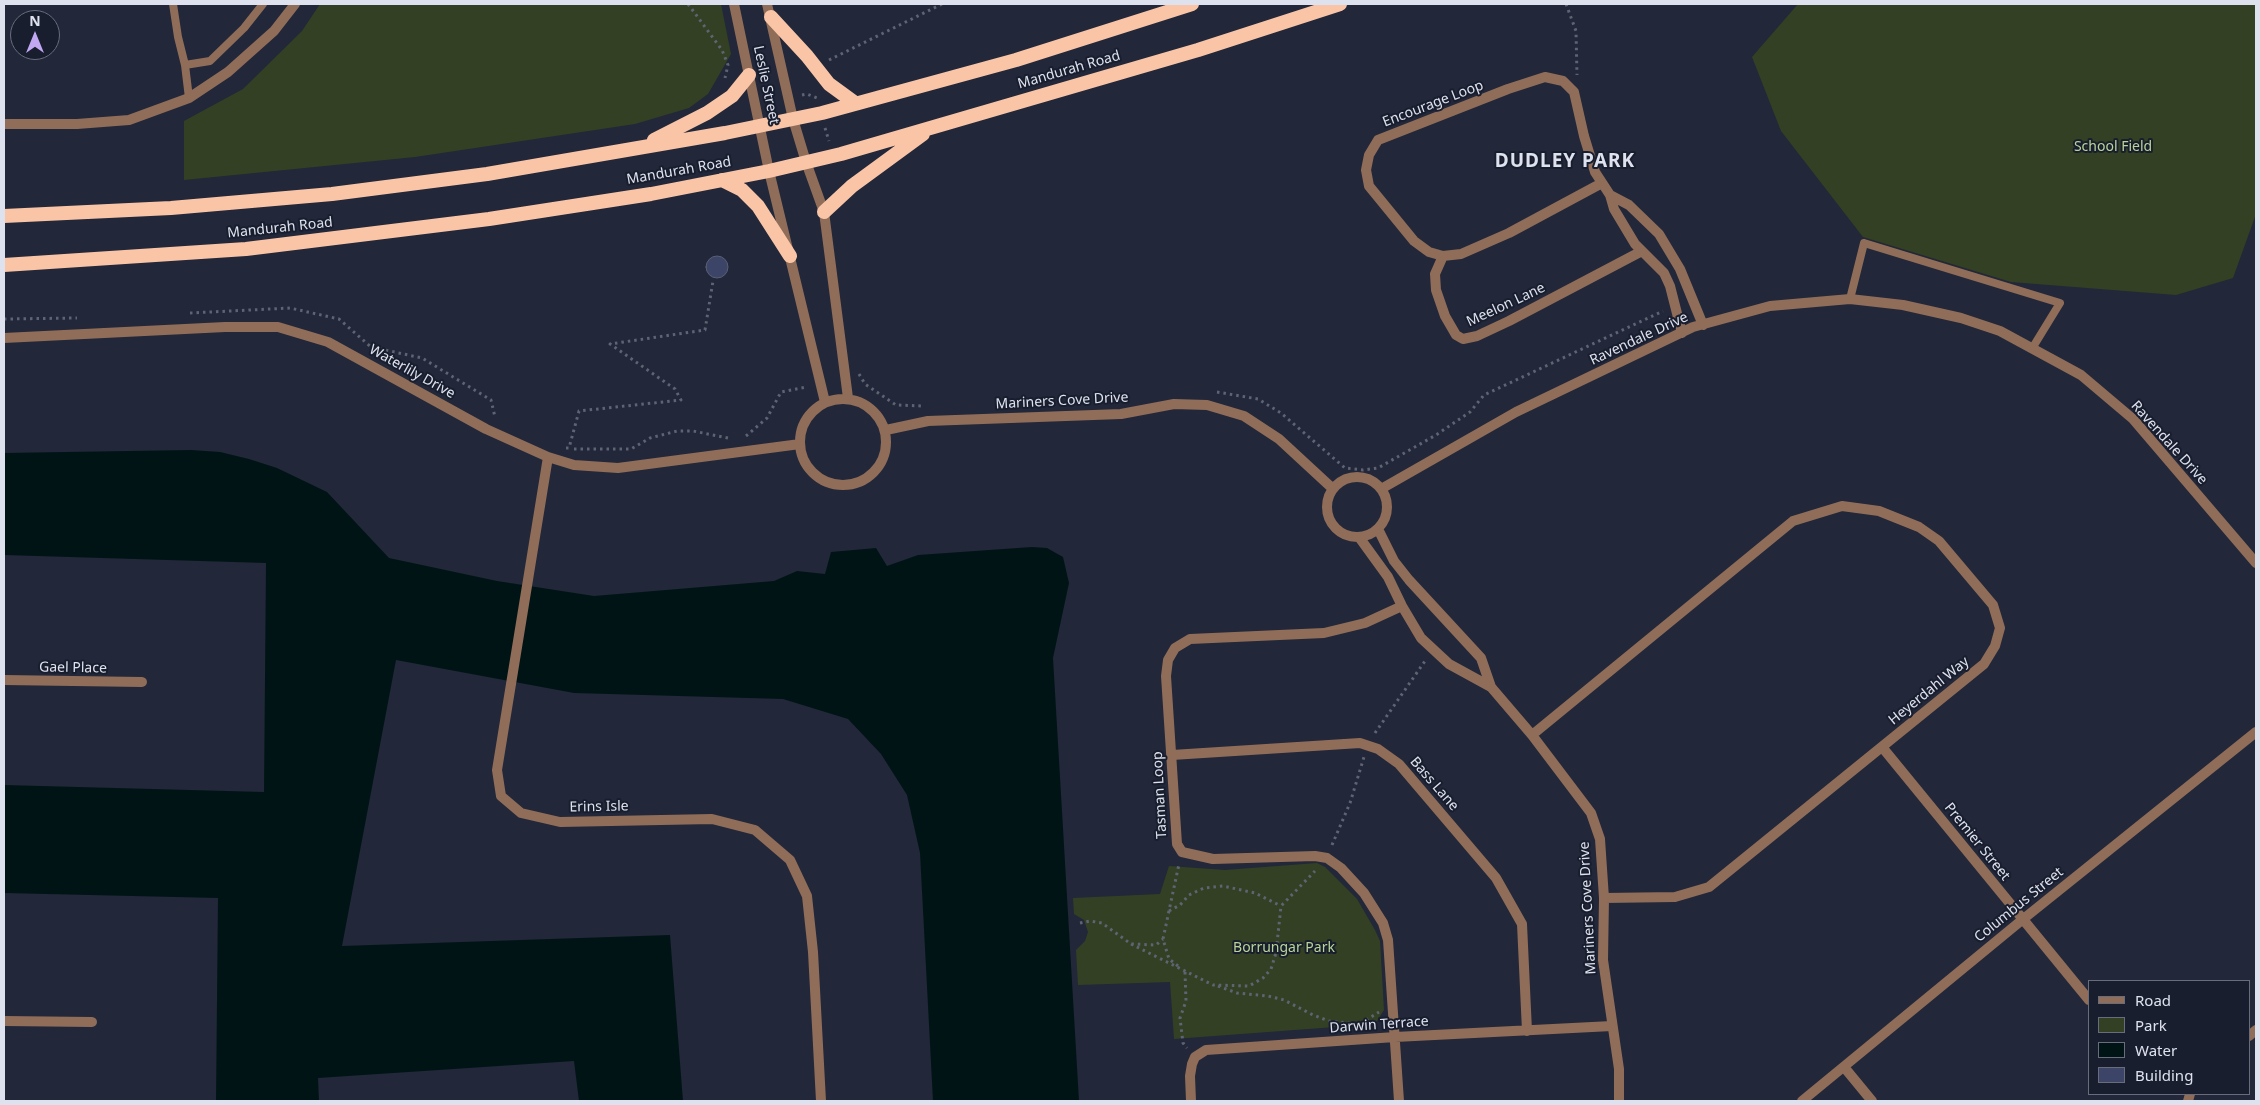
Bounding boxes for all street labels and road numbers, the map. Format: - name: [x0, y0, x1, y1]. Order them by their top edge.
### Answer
- street label: Leslie Street: [749, 44, 783, 126]
- street label: Mandurah Road: [1016, 47, 1122, 93]
- street label: Encourage Loop: [1380, 77, 1486, 131]
- street label: Mandurah Road: [625, 154, 733, 188]
- street label: Mandurah Road: [227, 214, 333, 242]
- street label: Meelon Lane: [1464, 280, 1548, 330]
- street label: Ravendale Drive: [1587, 309, 1691, 369]
- street label: Waterlily Drive: [366, 341, 458, 403]
- street label: Mariners Cove Drive: [995, 389, 1129, 413]
- street label: Ravendale Drive: [2127, 398, 2211, 488]
- street label: Heyerdahl Way: [1885, 653, 1973, 729]
- street label: Gael Place: [39, 659, 107, 677]
- street label: Tasman Loop: [1149, 751, 1171, 839]
- street label: Bass Lane: [1406, 754, 1462, 814]
- street label: Erins Isle: [569, 798, 629, 816]
- street label: Premier Street: [1941, 800, 2013, 884]
- street label: Mariners Cove Drive: [1576, 841, 1600, 975]
- street label: Columbus Street: [1971, 864, 2067, 946]
- street label: Darwin Terrace: [1329, 1013, 1429, 1037]

